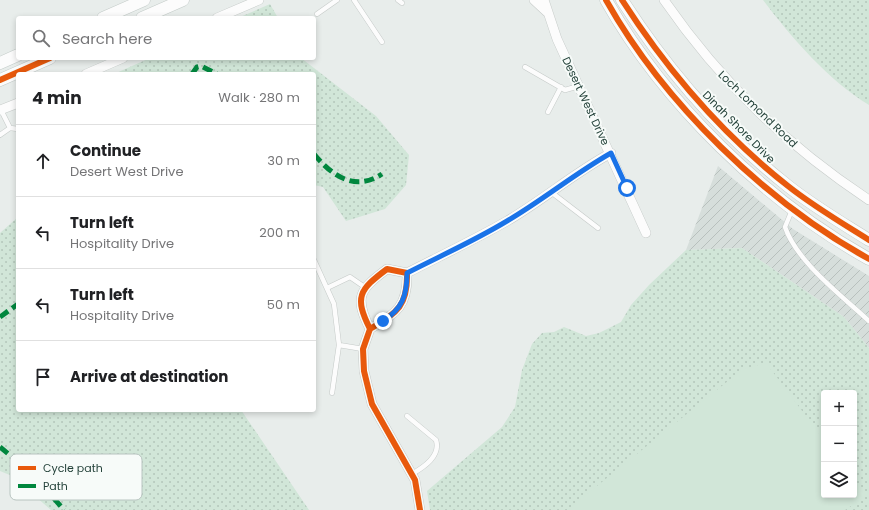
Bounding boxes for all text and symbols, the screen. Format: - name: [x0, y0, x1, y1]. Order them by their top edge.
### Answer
- search box: [16, 16, 316, 60]
- icon: search: [30, 27, 52, 49]
- text: Search here: [62, 28, 152, 49]
- street label: Desert West Drive: [558, 54, 614, 148]
- street label: Loch Lomond Road: [715, 67, 801, 151]
- text: 4 min: [32, 86, 82, 110]
- street label: Dinah Shore Drive: [699, 87, 779, 167]
- text: Walk · 280 m: [218, 88, 300, 107]
- text: Continue: [70, 140, 141, 161]
- icon: ahead: [32, 150, 54, 172]
- text: 30 m: [267, 151, 300, 170]
- text: Desert West Drive: [70, 162, 183, 181]
- route start: [618, 179, 636, 197]
- text: Turn left: [70, 212, 134, 233]
- icon: left: [32, 222, 54, 244]
- text: 200 m: [259, 223, 300, 242]
- text: Hospitality Drive: [70, 234, 174, 253]
- text: Turn left: [70, 284, 134, 305]
- icon: left: [32, 294, 54, 316]
- text: 50 m: [267, 295, 300, 314]
- text: Hospitality Drive: [70, 306, 174, 325]
- route end: [374, 312, 392, 330]
- icon: arrive: [32, 366, 54, 388]
- text: Arrive at destination: [70, 366, 228, 387]
- map controls: [821, 390, 857, 498]
- button: +: [821, 390, 857, 426]
- button: −: [821, 426, 857, 462]
- legend: [10, 454, 142, 500]
- text: Cycle path: [43, 460, 103, 476]
- button: layers: [821, 462, 857, 498]
- text: Path: [43, 478, 68, 494]

